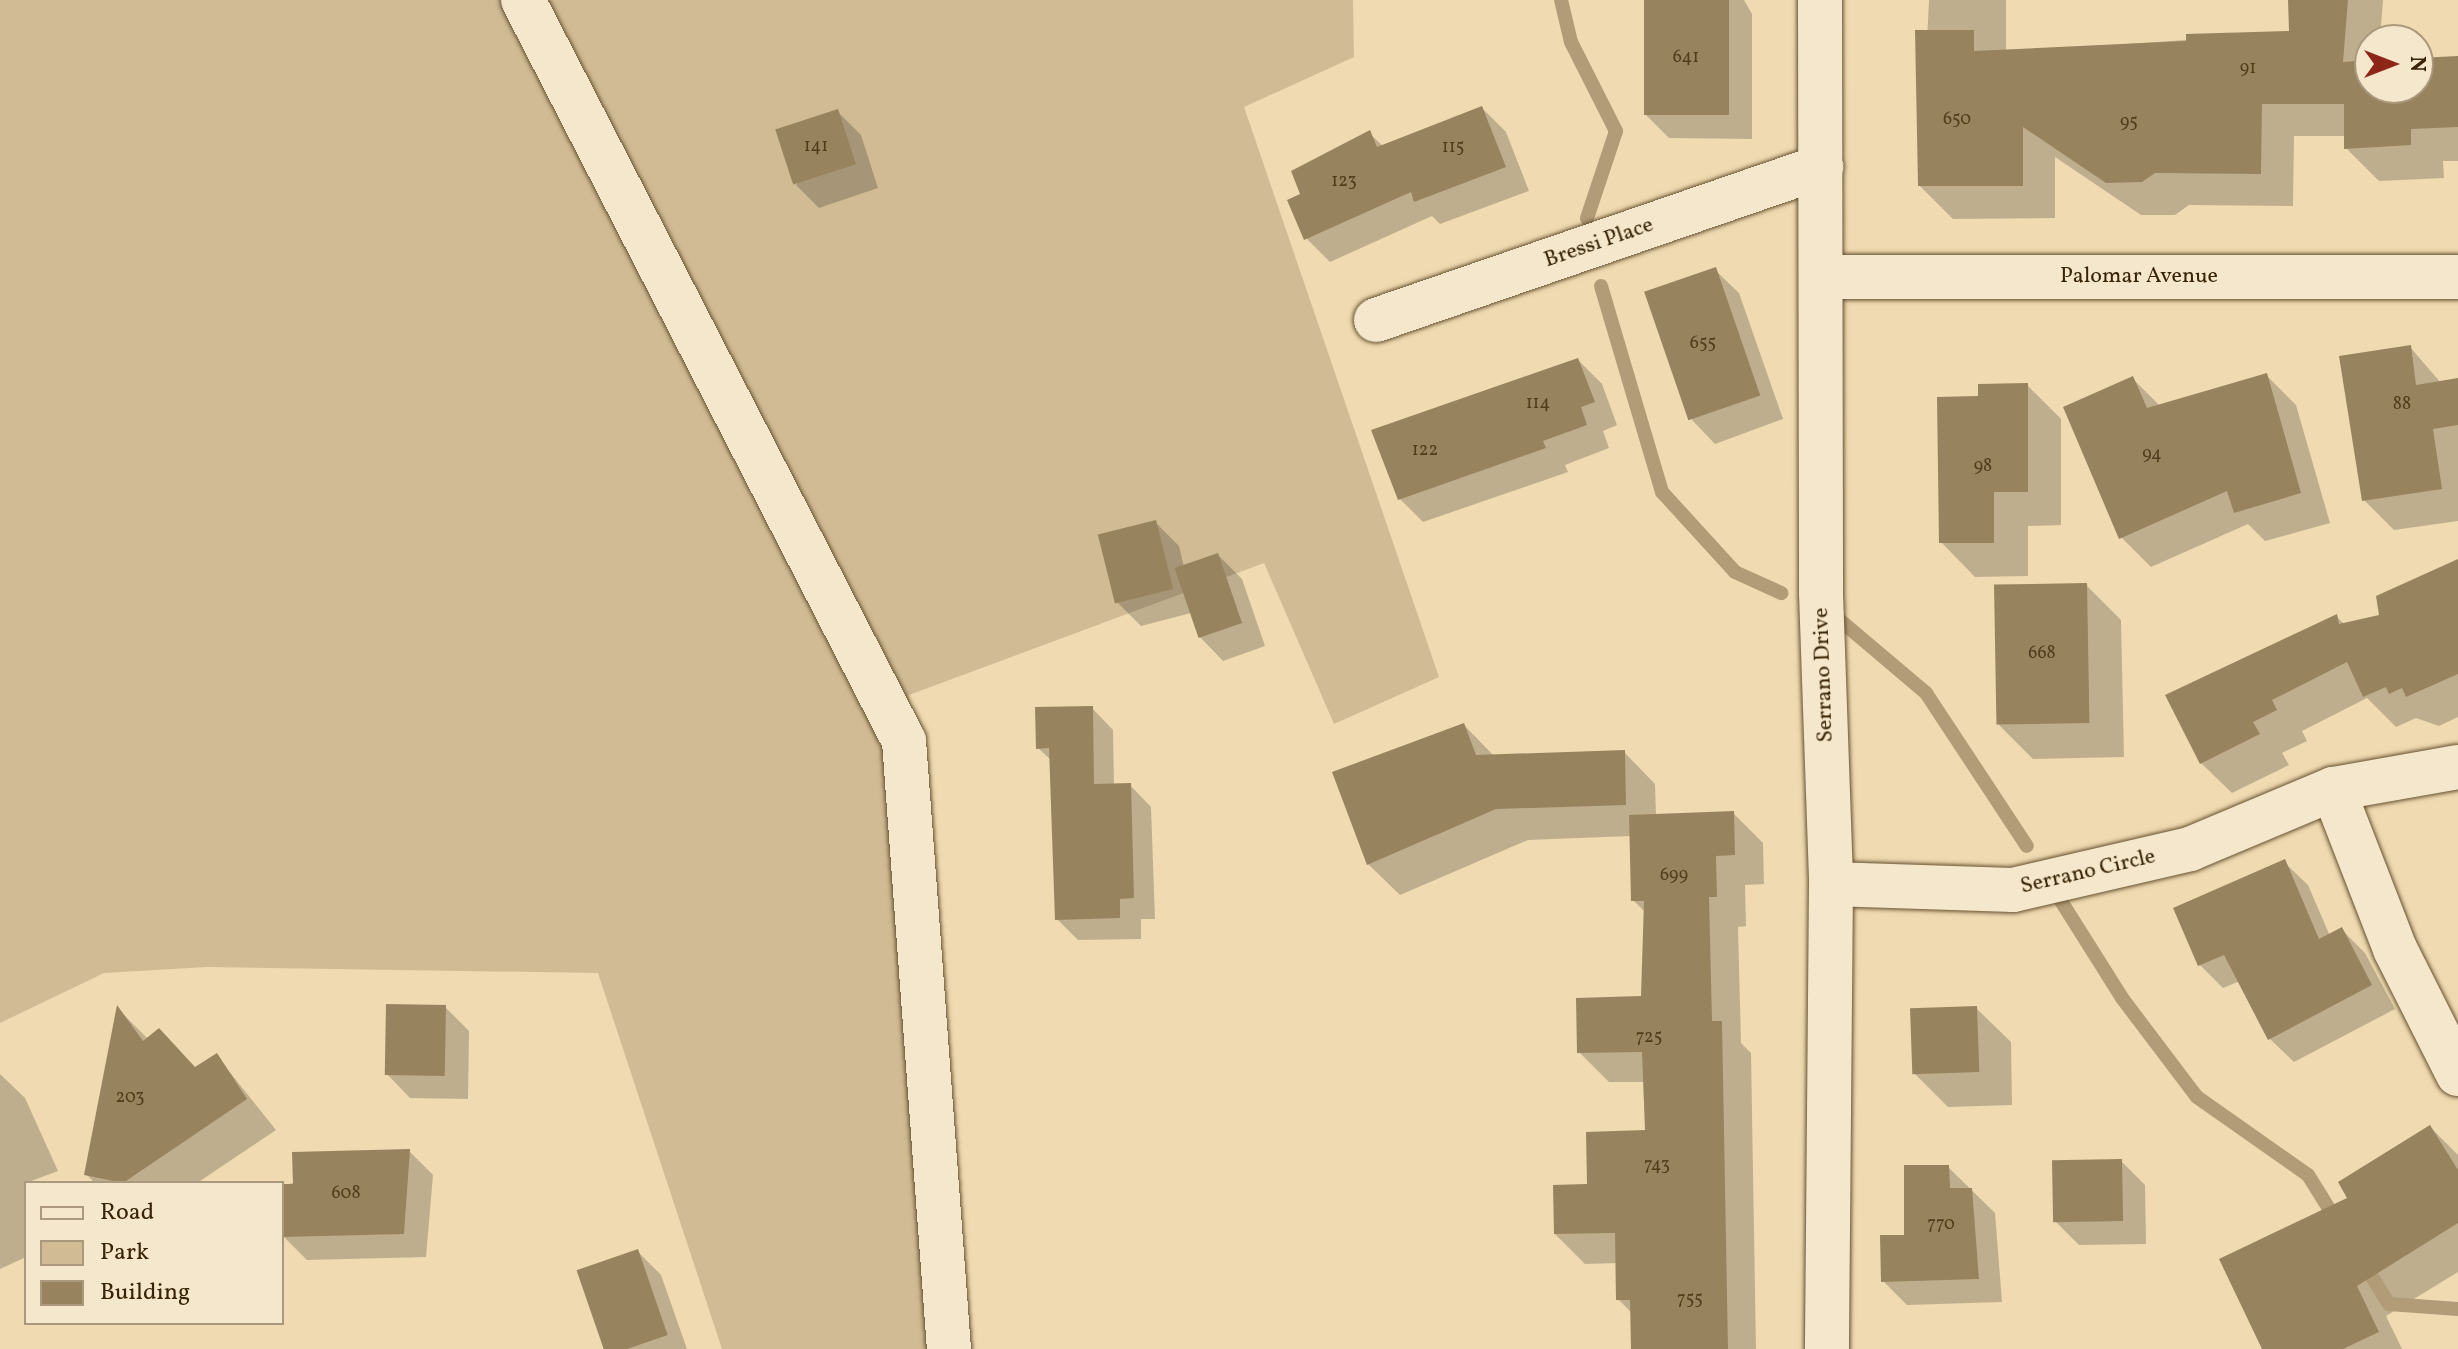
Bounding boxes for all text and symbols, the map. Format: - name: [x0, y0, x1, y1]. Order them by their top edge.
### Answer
- north arrow: [2354, 24, 2434, 104]
- house number: 641: [1673, 47, 1699, 69]
- text: N: [2401, 56, 2432, 72]
- house number: 91: [2240, 58, 2256, 80]
- house number: 650: [1943, 109, 1971, 131]
- house number: 95: [2120, 112, 2138, 134]
- house number: 141: [804, 136, 828, 158]
- house number: 115: [1442, 137, 1464, 159]
- house number: 123: [1331, 171, 1357, 193]
- street label: Bressi Place: [1541, 212, 1657, 274]
- street label: Palomar Avenue: [2060, 264, 2218, 290]
- house number: 655: [1690, 333, 1716, 355]
- house number: 114: [1526, 393, 1550, 415]
- house number: 88: [2393, 394, 2411, 416]
- house number: 122: [1412, 440, 1438, 462]
- house number: 94: [2142, 444, 2162, 466]
- house number: 98: [1974, 456, 1992, 478]
- street label: Serrano Drive: [1808, 607, 1840, 743]
- house number: 668: [2028, 643, 2056, 665]
- street label: Serrano Circle: [2018, 844, 2158, 900]
- house number: 699: [1660, 865, 1688, 887]
- house number: 725: [1636, 1027, 1662, 1049]
- house number: 203: [115, 1087, 145, 1109]
- house number: 743: [1644, 1155, 1670, 1177]
- legend: [24, 1181, 284, 1325]
- house number: 608: [331, 1183, 361, 1205]
- text: Road: [100, 1196, 154, 1230]
- house number: 770: [1927, 1214, 1955, 1236]
- text: Park: [100, 1236, 149, 1270]
- text: Building: [100, 1276, 190, 1310]
- house number: 755: [1677, 1289, 1703, 1311]

